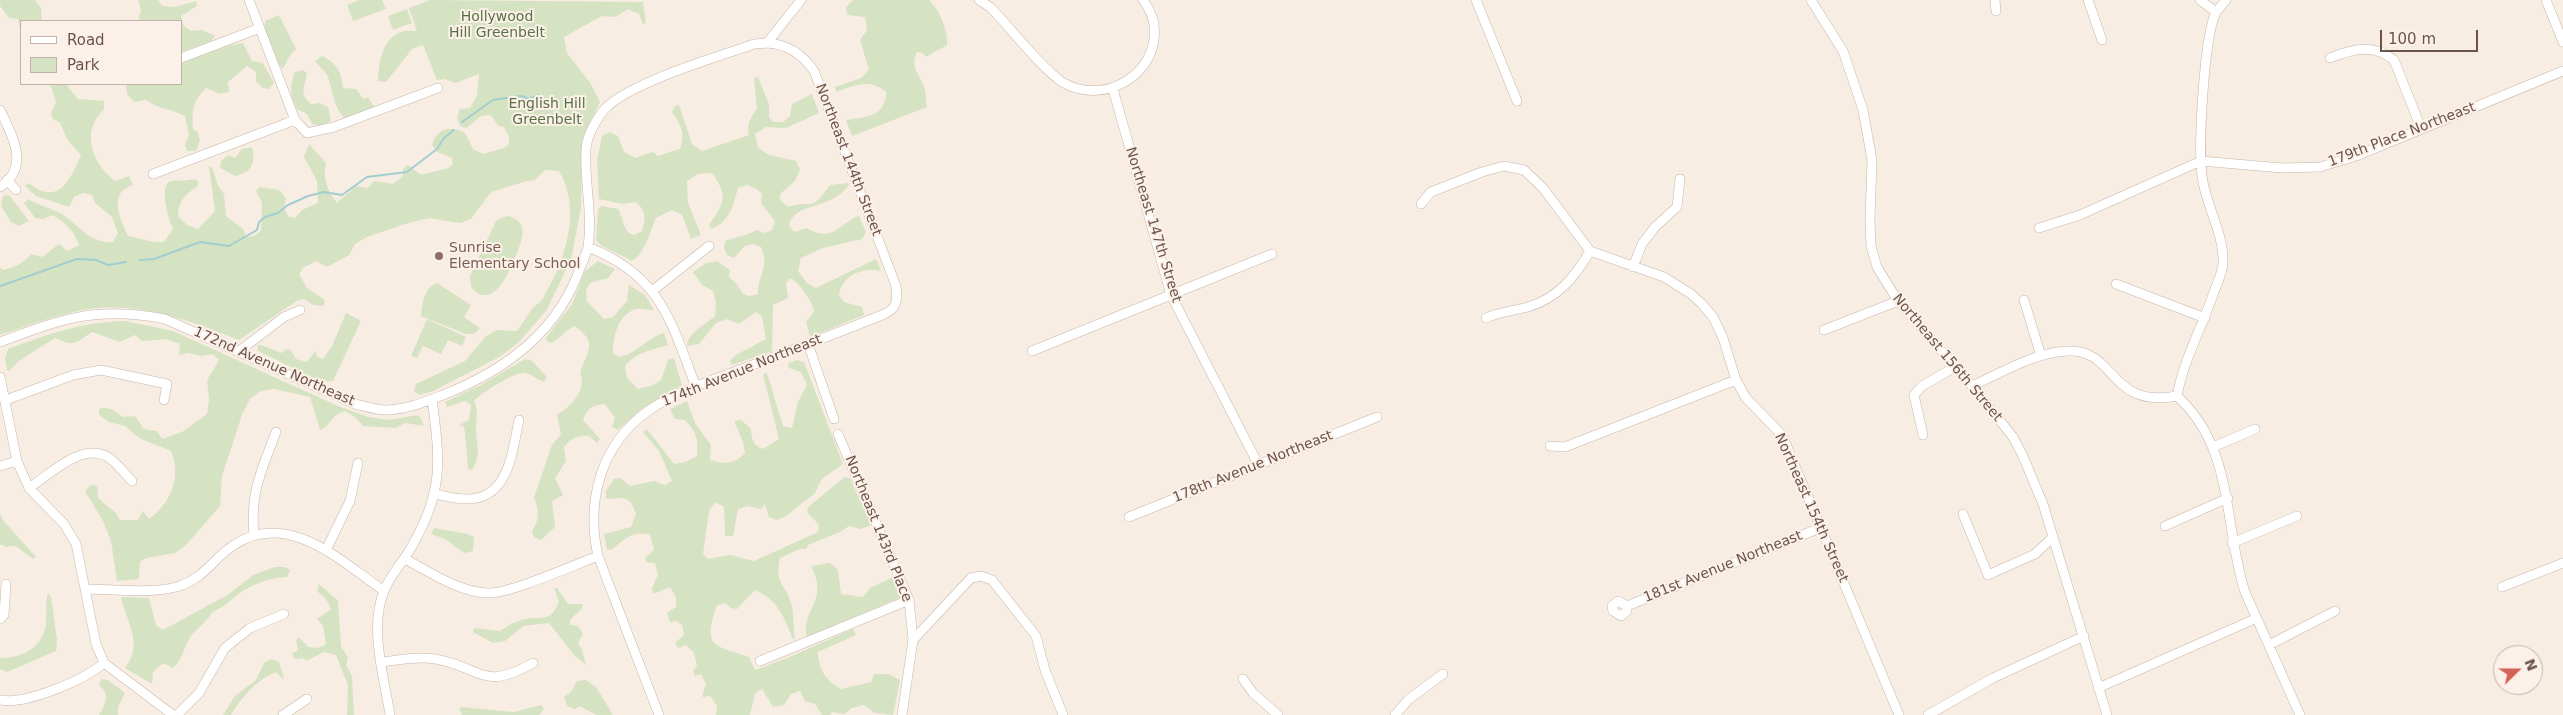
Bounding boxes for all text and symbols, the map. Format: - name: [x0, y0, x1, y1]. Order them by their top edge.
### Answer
- park label: Hollywood Hill Greenbelt: [449, 9, 545, 41]
- legend: [20, 20, 182, 85]
- scale bar: [2383, 20, 2480, 52]
- text: 100 m: [2388, 30, 2436, 48]
- text: Road: [67, 31, 105, 49]
- text: Park: [67, 56, 99, 74]
- street label: Northeast 144th Street: [811, 82, 885, 238]
- park label: English Hill Greenbelt: [508, 96, 586, 128]
- street label: 179th Place Northeast: [2326, 99, 2478, 171]
- street label: Northeast 147th Street: [1121, 145, 1185, 305]
- place label: Sunrise Elementary School: [449, 240, 581, 272]
- marker: Sunrise Elementary School: [433, 250, 445, 262]
- street label: Northeast 156th Street: [1889, 291, 2005, 425]
- street label: 172nd Avenue Northeast: [191, 324, 357, 410]
- street label: 174th Avenue Northeast: [660, 331, 824, 411]
- street label: 178th Avenue Northeast: [1171, 427, 1335, 507]
- street label: Northeast 154th Street: [1770, 431, 1852, 585]
- street label: Northeast 143rd Place: [841, 453, 915, 605]
- street label: 181st Avenue Northeast: [1641, 527, 1805, 607]
- north arrow: [2493, 645, 2543, 695]
- text: N: [2521, 656, 2541, 673]

